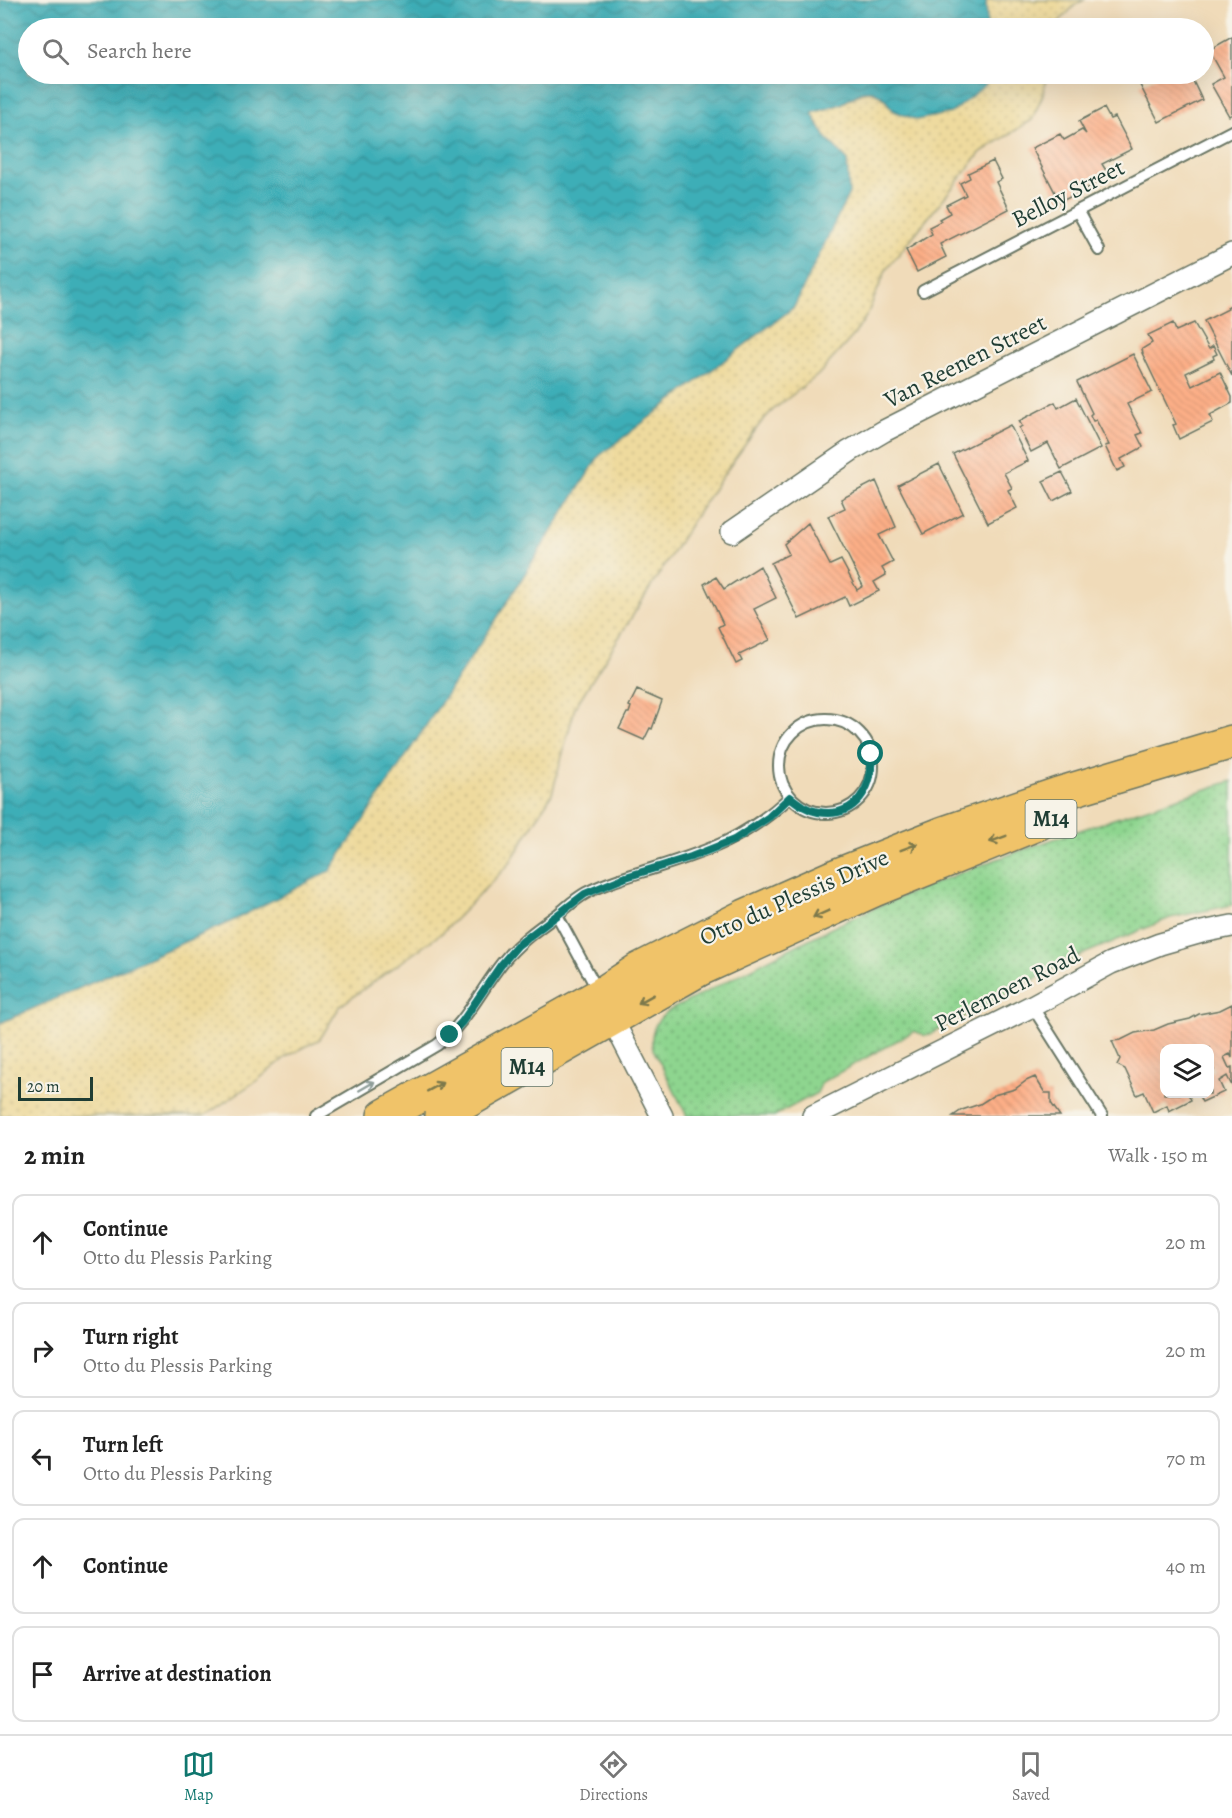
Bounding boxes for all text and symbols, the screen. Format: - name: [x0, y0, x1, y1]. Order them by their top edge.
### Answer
- search box: [18, 18, 1214, 84]
- icon: search: [39, 35, 72, 68]
- text: Search here: [87, 36, 192, 66]
- street label: Belloy Street: [1006, 151, 1130, 235]
- street label: Van Reenen Street: [878, 306, 1052, 416]
- route start: [857, 740, 883, 766]
- road number: M14: [1026, 800, 1076, 838]
- one-way arrow: [989, 834, 1007, 845]
- one-way arrow: [899, 840, 918, 851]
- street label: Otto du Plessis Drive: [694, 841, 894, 953]
- one-way arrow: [812, 909, 830, 920]
- street label: Perlemoen Road: [929, 939, 1085, 1039]
- one-way arrow: [637, 994, 655, 1005]
- route end: [436, 1021, 462, 1047]
- map controls: [1160, 1044, 1214, 1098]
- button: layers: [1160, 1044, 1214, 1098]
- road number: M14: [502, 1048, 552, 1086]
- scale bar: [18, 1074, 93, 1102]
- text: 20 m: [27, 1076, 60, 1098]
- one-way arrow: [358, 1080, 375, 1092]
- one-way arrow: [426, 1081, 443, 1093]
- text: 2 min: [24, 1138, 85, 1173]
- text: Walk · 150 m: [1108, 1142, 1208, 1169]
- text: Continue: [83, 1214, 168, 1244]
- icon: ahead: [26, 1226, 59, 1259]
- text: 20 m: [1165, 1229, 1206, 1256]
- text: Otto du Plessis Parking: [83, 1244, 272, 1271]
- text: Turn right: [83, 1322, 179, 1352]
- icon: right: [26, 1334, 59, 1367]
- text: 20 m: [1165, 1337, 1206, 1364]
- text: Otto du Plessis Parking: [83, 1352, 272, 1379]
- text: Turn left: [83, 1430, 163, 1460]
- icon: left: [26, 1442, 59, 1475]
- text: 70 m: [1166, 1445, 1206, 1472]
- text: Otto du Plessis Parking: [83, 1460, 272, 1487]
- icon: ahead: [26, 1550, 59, 1583]
- text: Continue: [83, 1551, 168, 1581]
- text: 40 m: [1166, 1553, 1206, 1580]
- icon: arrive: [26, 1658, 59, 1691]
- text: Arrive at destination: [83, 1659, 272, 1689]
- tab: Map: [182, 1748, 215, 1806]
- tab: Directions: [579, 1748, 648, 1806]
- tab: Saved: [1012, 1748, 1050, 1806]

